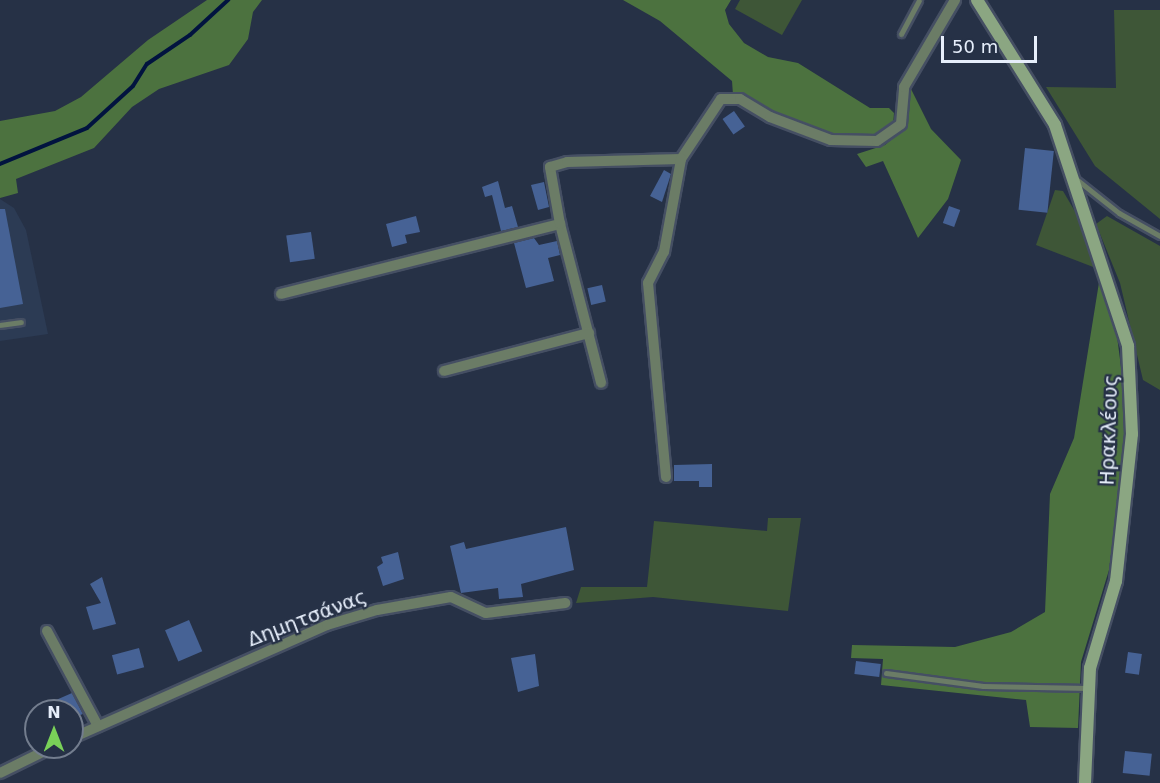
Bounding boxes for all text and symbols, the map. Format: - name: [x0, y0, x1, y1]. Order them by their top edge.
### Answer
- scale bar: [944, 24, 1040, 62]
- text: 50 m: [952, 36, 998, 57]
- street label: Ηρακλέους: [1095, 374, 1123, 486]
- street label: Δημητσάνας: [244, 584, 370, 652]
- north arrow: [24, 699, 84, 759]
- text: N: [47, 703, 61, 722]

